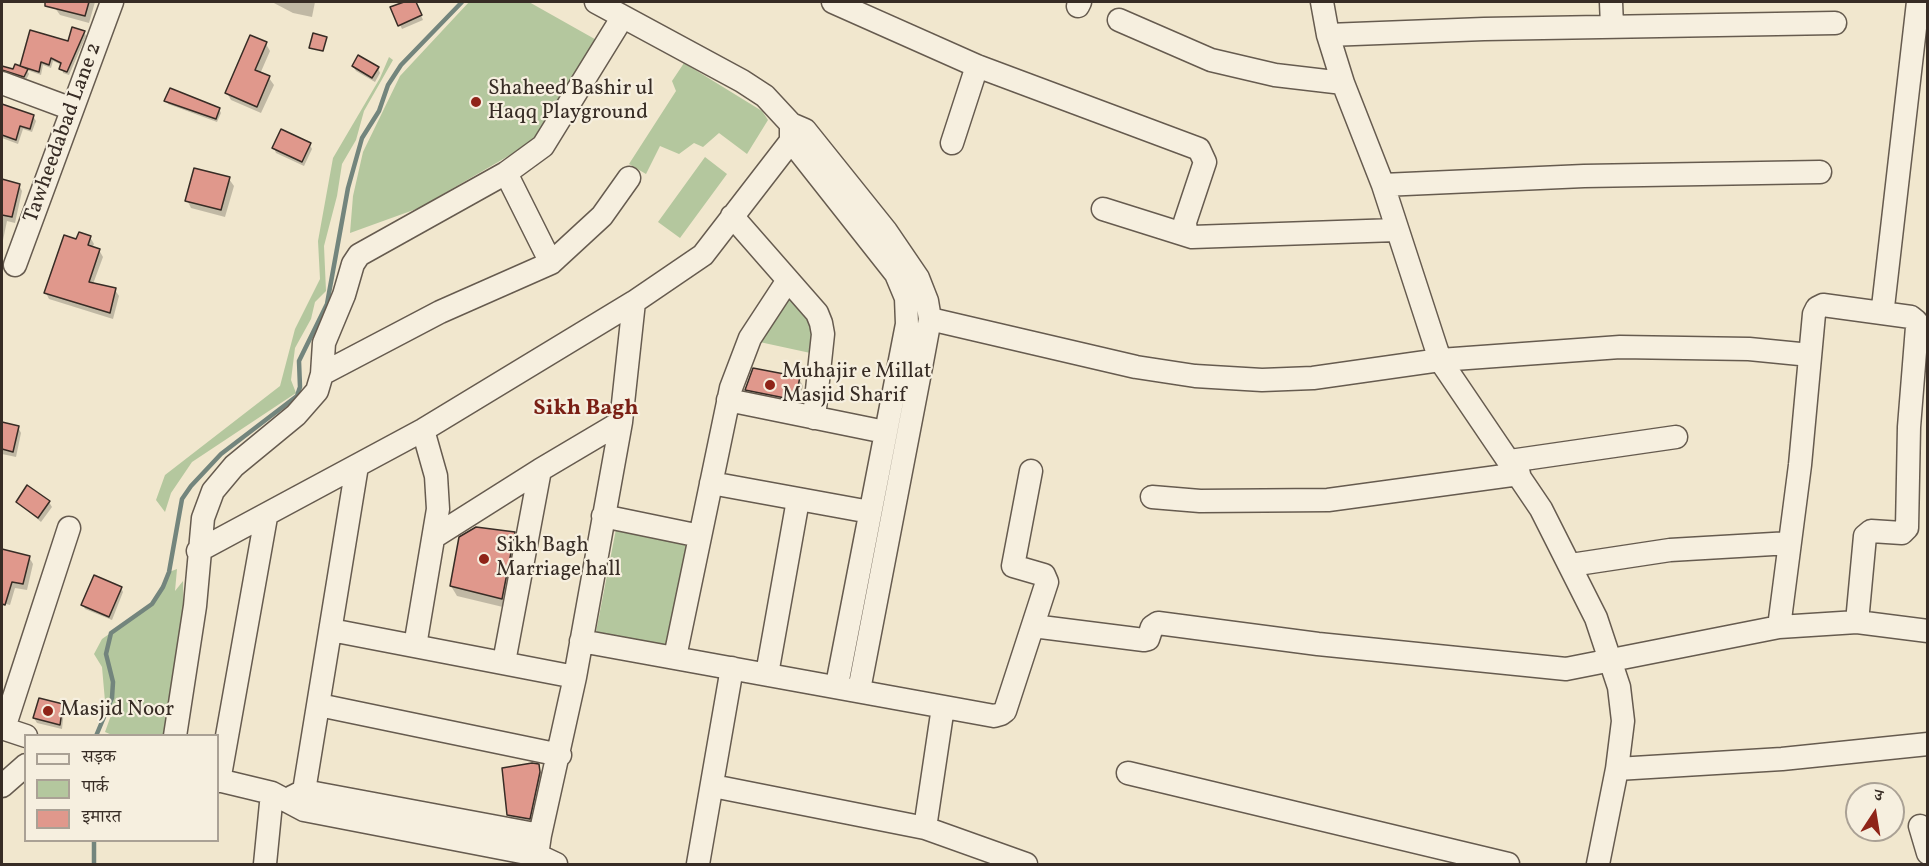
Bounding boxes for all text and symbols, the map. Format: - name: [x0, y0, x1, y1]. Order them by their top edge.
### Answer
- street label: Tawheedabad Lane 2: [20, 39, 108, 227]
- place label: Shaheed Bashir ul Haqq Playground: [488, 77, 654, 127]
- marker: Shaheed Bashir ul Haqq Playground: [469, 95, 483, 109]
- place label: Muhajir e Millat Masjid Sharif: [782, 360, 931, 410]
- marker: Muhajir e Millat Masjid Sharif: [763, 378, 777, 392]
- district label: Sikh Bagh: [533, 397, 639, 423]
- place label: Sikh Bagh Marriage hall: [496, 534, 621, 584]
- marker: Sikh Bagh Marriage hall: [477, 552, 491, 566]
- place label: Masjid Noor: [60, 698, 174, 724]
- marker: Masjid Noor: [41, 704, 55, 718]
- legend: [24, 734, 219, 842]
- text: सड़क: [82, 745, 116, 770]
- text: पार्क: [82, 775, 109, 800]
- north arrow: [1845, 782, 1905, 842]
- text: उ: [1872, 785, 1885, 808]
- text: इमारत: [82, 805, 121, 830]

